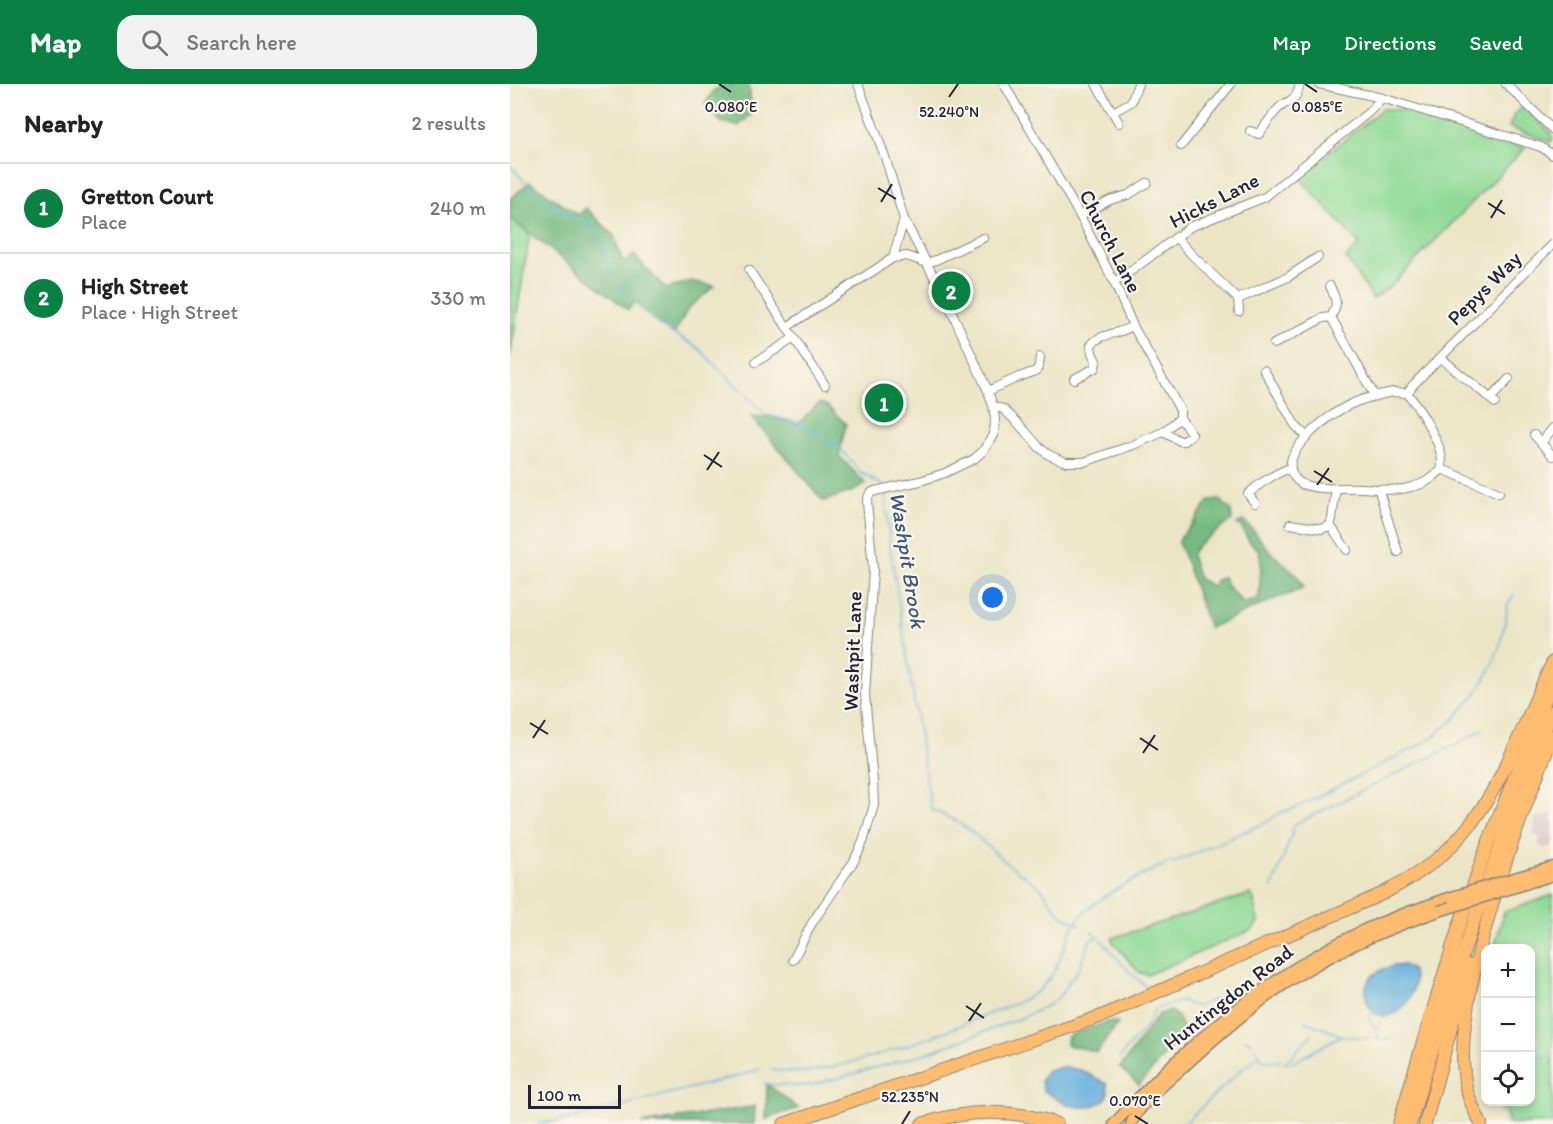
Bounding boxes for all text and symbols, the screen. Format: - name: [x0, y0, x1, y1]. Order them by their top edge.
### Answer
- search box: [117, 15, 537, 69]
- text: Map: [30, 25, 81, 59]
- icon: search: [138, 26, 171, 59]
- text: Search here: [186, 29, 297, 56]
- text: Map: [1273, 30, 1311, 55]
- text: Directions: [1344, 30, 1436, 55]
- text: Saved: [1469, 30, 1523, 55]
- text: 0.080°E: [705, 98, 757, 116]
- text: 0.085°E: [1292, 98, 1342, 116]
- text: 52.240°N: [919, 103, 979, 121]
- text: Nearby: [24, 107, 103, 139]
- text: 2 results: [412, 111, 486, 135]
- street label: Hicks Lane: [1165, 167, 1263, 233]
- text: Gretton Court: [81, 183, 213, 210]
- street label: Church Lane: [1074, 185, 1148, 297]
- text: 1: [39, 196, 48, 220]
- text: 240 m: [430, 196, 486, 220]
- text: Place: [81, 210, 127, 234]
- street label: Pepys Way: [1442, 246, 1526, 330]
- pin: 2: [932, 268, 970, 314]
- text: High Street: [81, 273, 188, 300]
- text: 2: [38, 286, 49, 310]
- text: 330 m: [431, 286, 486, 310]
- text: Place · High Street: [81, 300, 238, 324]
- pin: 1: [864, 380, 904, 426]
- water label: Washpit Brook: [884, 490, 932, 632]
- your location: [978, 583, 1007, 612]
- street label: Washpit Lane: [837, 591, 867, 711]
- street label: Huntingdon Road: [1158, 938, 1298, 1055]
- map controls: [1481, 944, 1535, 1106]
- button: +: [1481, 944, 1535, 998]
- button: −: [1481, 998, 1535, 1052]
- button: locate: [1481, 1052, 1535, 1106]
- scale bar: [528, 1082, 621, 1110]
- text: 100 m: [537, 1086, 581, 1105]
- text: 52.235°N: [881, 1088, 939, 1106]
- text: 0.070°E: [1109, 1092, 1161, 1110]

